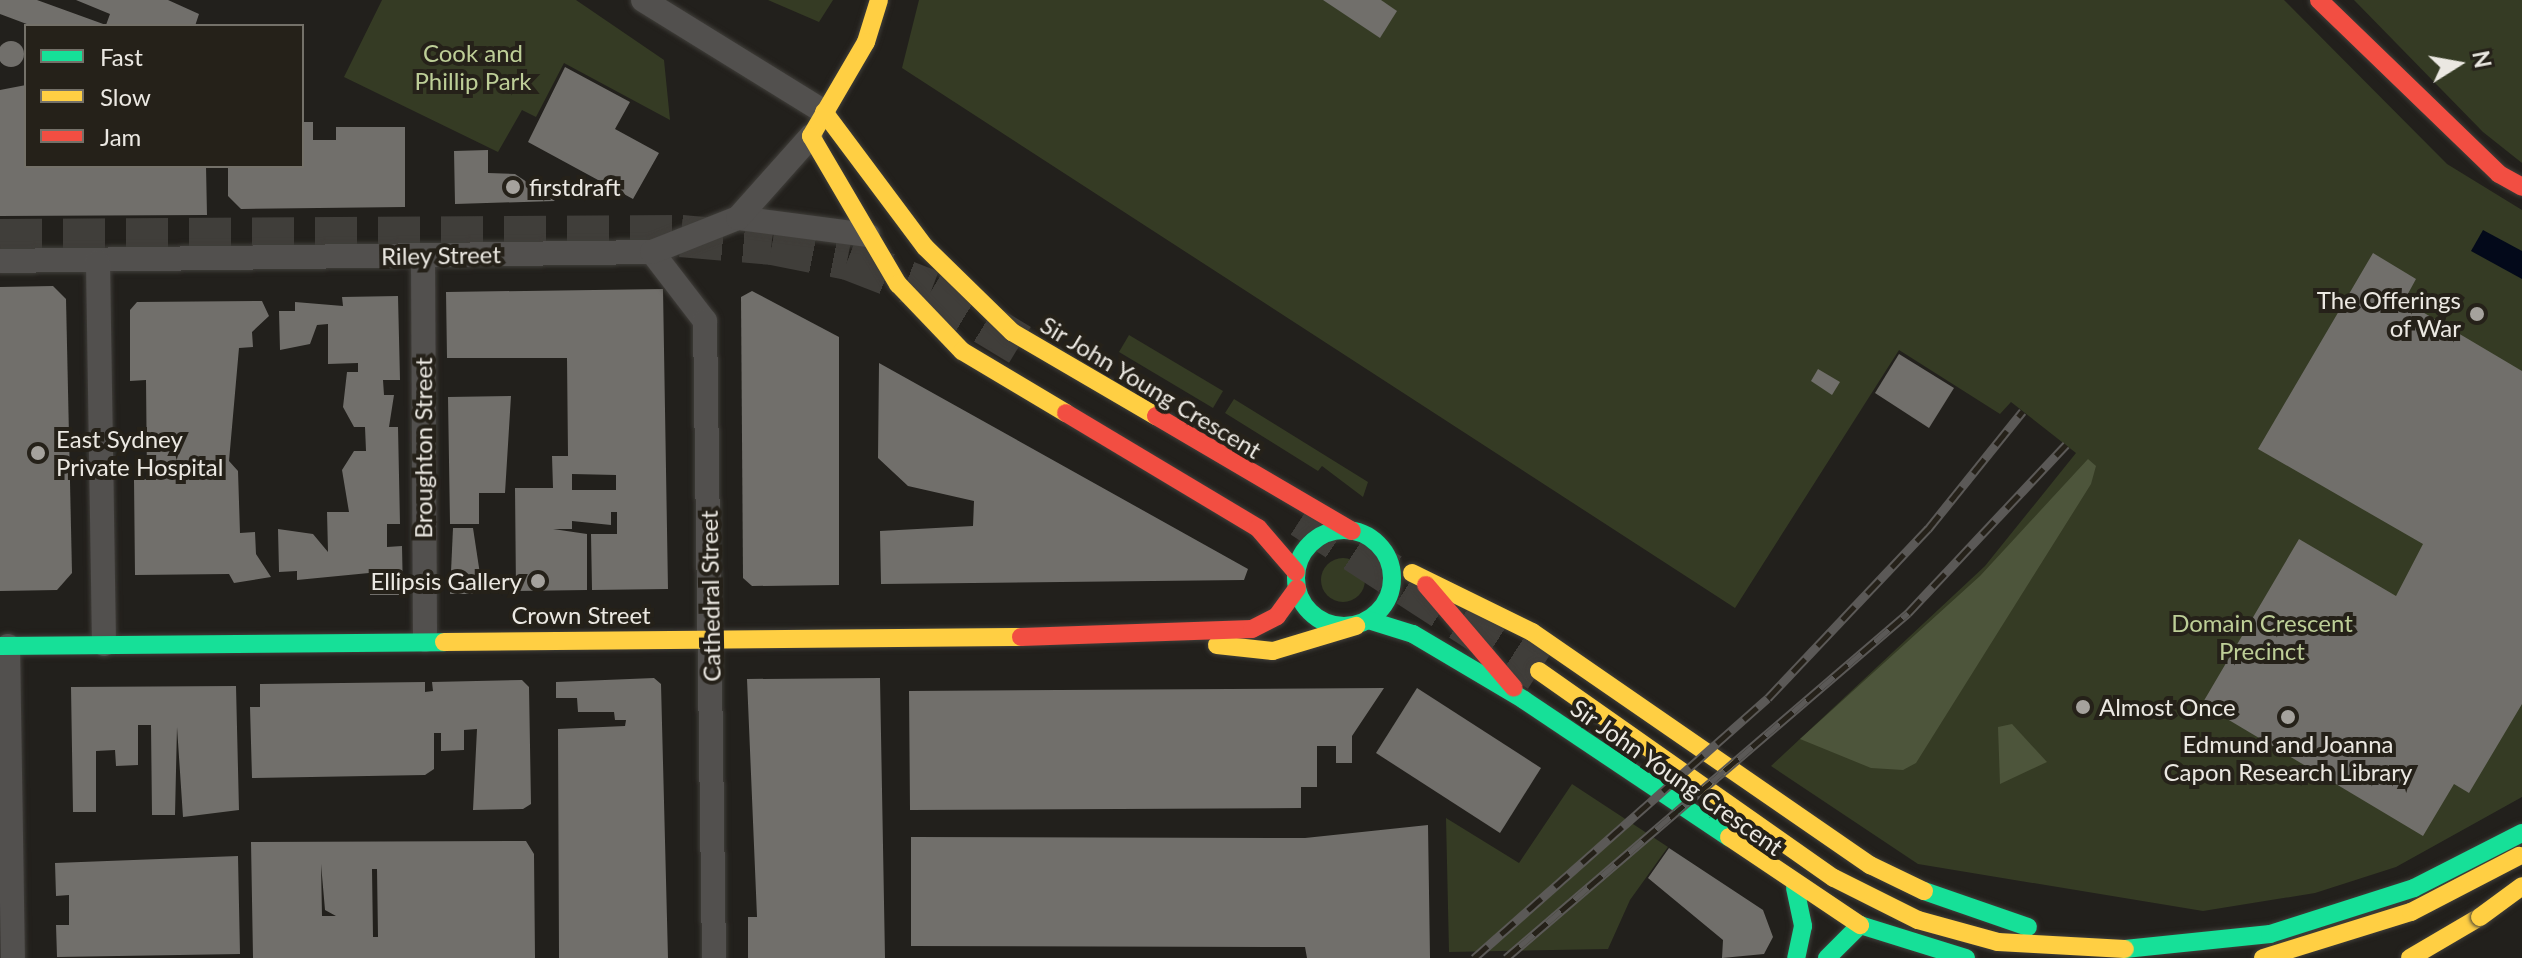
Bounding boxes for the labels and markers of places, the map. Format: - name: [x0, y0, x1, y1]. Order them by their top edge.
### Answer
- place label: firstdraft: [529, 173, 621, 201]
- marker: firstdraft: [504, 178, 522, 196]
- place label: The Offerings of War: [2317, 286, 2461, 342]
- marker: The Offerings of War: [2468, 305, 2486, 323]
- place label: East Sydney Private Hospital: [56, 425, 223, 481]
- marker: East Sydney Private Hospital: [27, 442, 49, 464]
- place label: Ellipsis Gallery: [371, 567, 522, 595]
- marker: Ellipsis Gallery: [529, 572, 547, 590]
- place label: Almost Once: [2099, 693, 2236, 721]
- marker: Almost Once: [2074, 698, 2092, 716]
- marker: Edmund and Joanna Capon Research Library: [2279, 708, 2297, 726]
- place label: Edmund and Joanna Capon Research Library: [2164, 730, 2412, 786]

